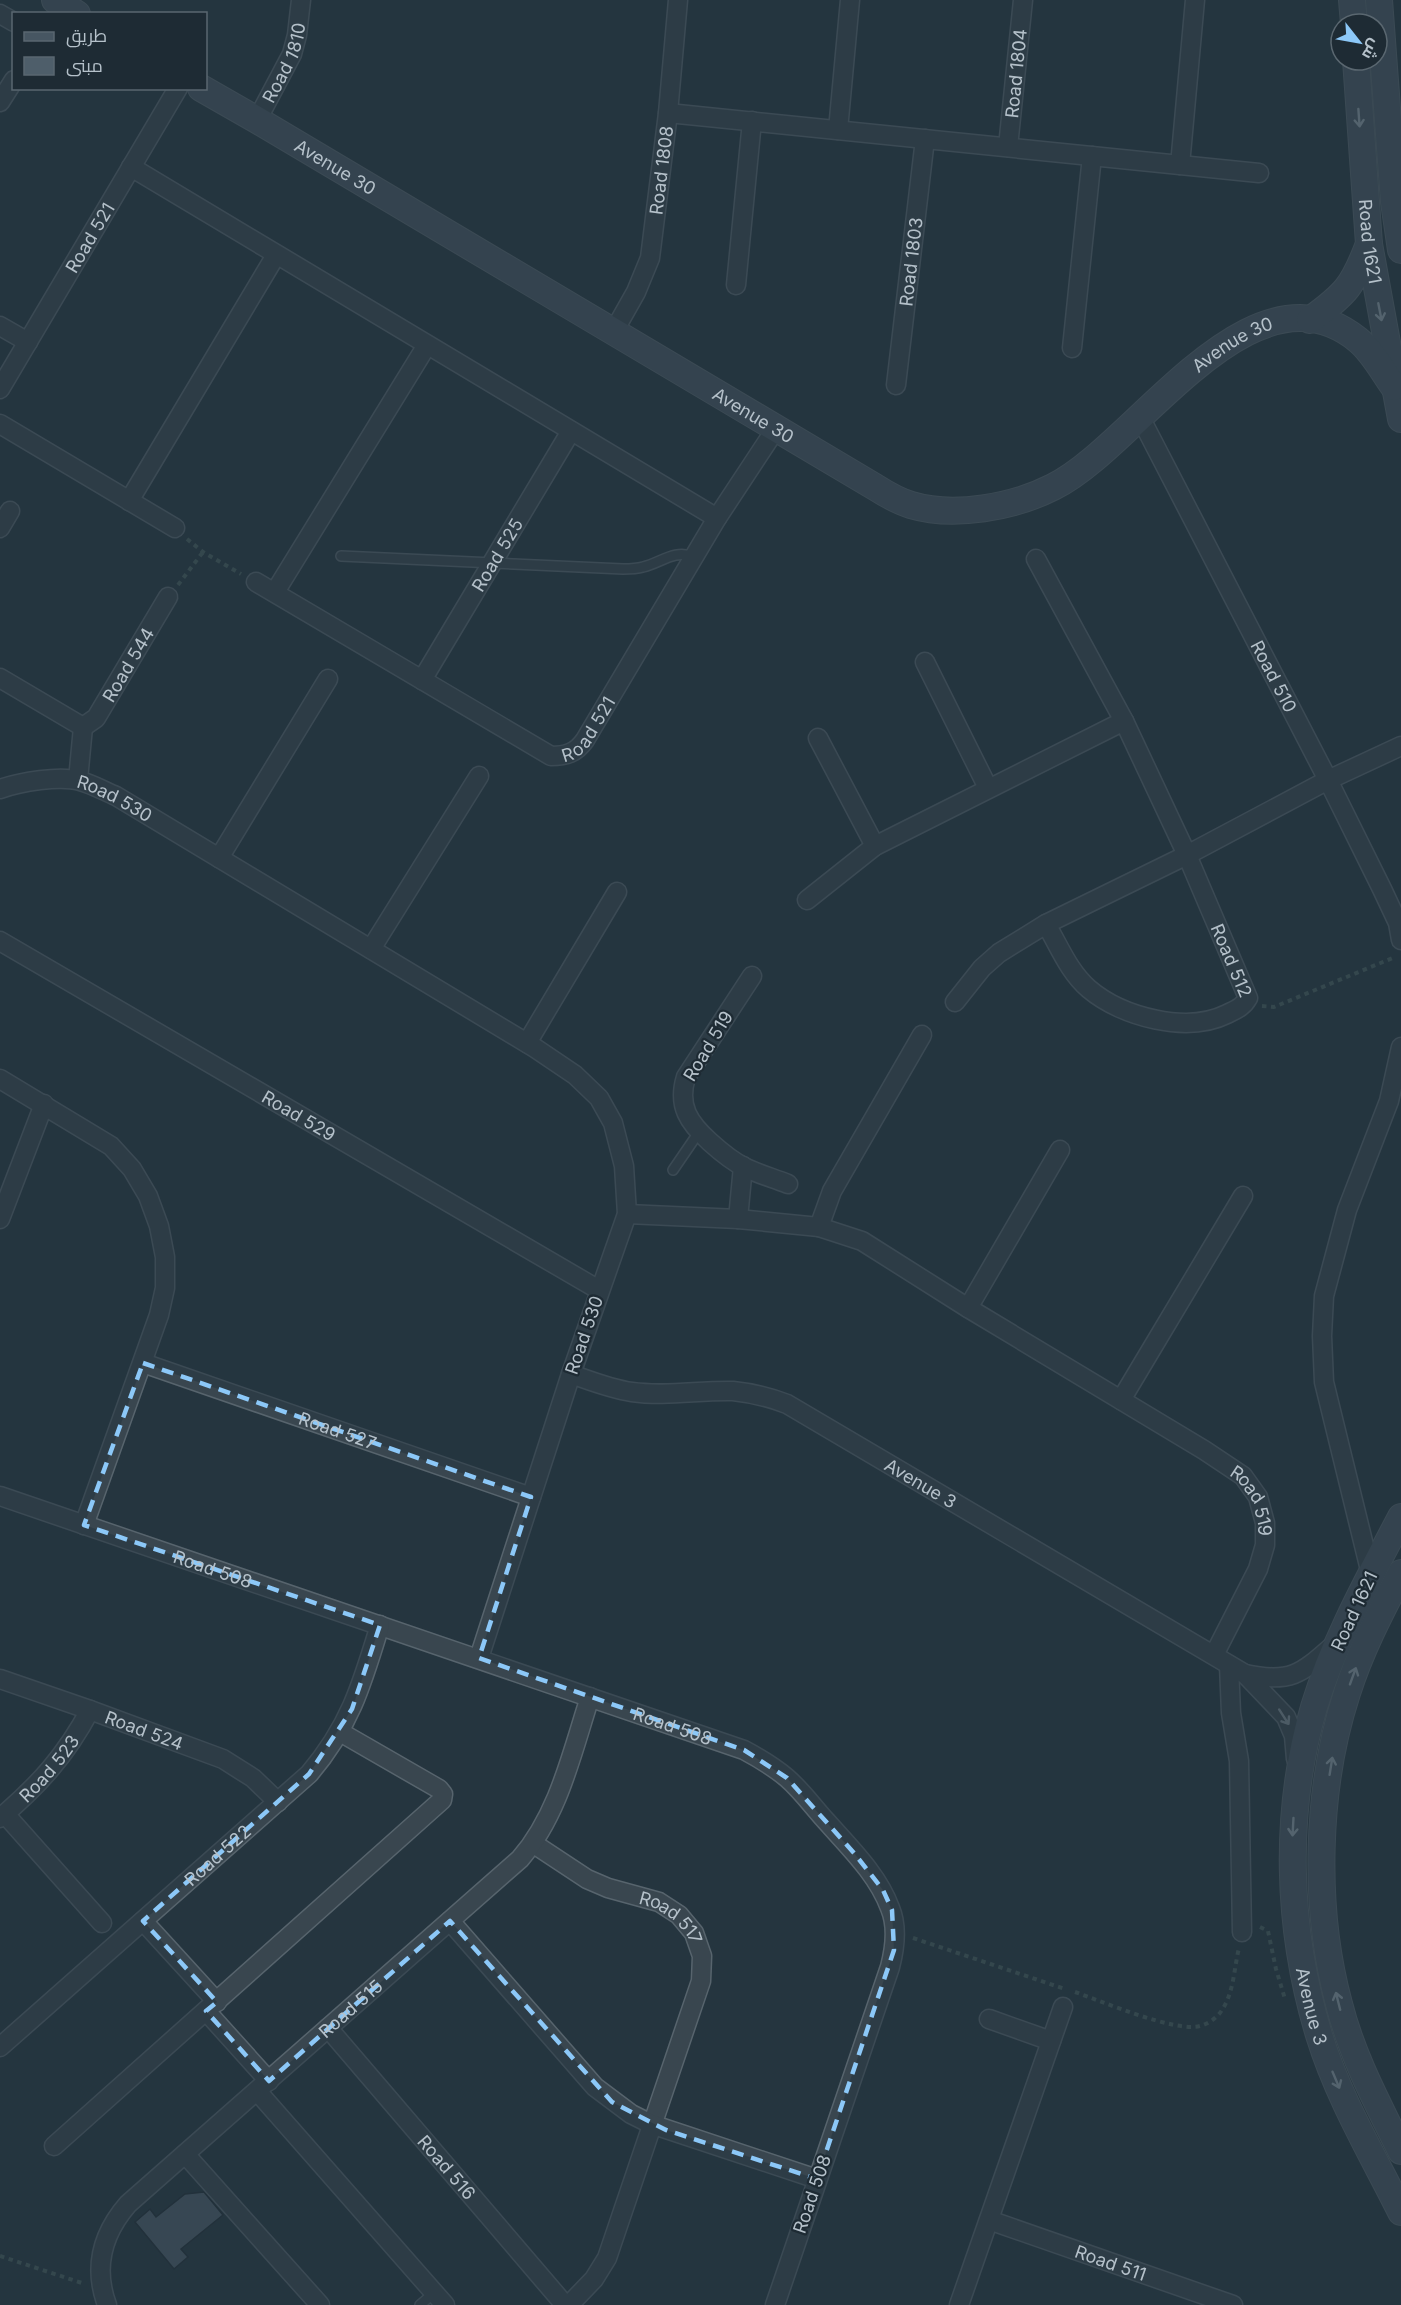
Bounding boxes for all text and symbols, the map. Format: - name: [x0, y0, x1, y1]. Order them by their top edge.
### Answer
- legend: [12, 12, 207, 90]
- north arrow: [1329, 12, 1389, 72]
- street label: Road 1810: [258, 21, 309, 106]
- text: طريق: [66, 25, 107, 48]
- street label: Road 1804: [1000, 28, 1031, 119]
- text: ش: [1358, 36, 1386, 64]
- text: مبنى: [66, 55, 103, 77]
- one-way arrow: [1354, 108, 1365, 128]
- street label: Road 1808: [645, 125, 677, 216]
- street label: Avenue 30: [291, 135, 380, 199]
- street label: Road 1621: [1355, 198, 1387, 285]
- street label: Road 521: [61, 199, 118, 276]
- street label: Road 1803: [895, 216, 926, 308]
- one-way arrow: [1375, 302, 1386, 321]
- street label: Avenue 30: [1187, 312, 1275, 376]
- street label: Avenue 30: [709, 383, 798, 447]
- street label: Road 525: [467, 514, 527, 595]
- street label: Road 544: [98, 624, 158, 705]
- street label: Road 510: [1247, 637, 1302, 716]
- street label: Road 521: [559, 693, 619, 766]
- street label: Road 530: [75, 770, 156, 826]
- street label: Road 512: [1207, 920, 1257, 1000]
- street label: Road 519: [679, 1007, 737, 1085]
- street label: Road 529: [258, 1086, 340, 1145]
- street label: Road 530: [561, 1293, 607, 1377]
- street label: Road 527: [296, 1407, 379, 1453]
- street label: Avenue 3: [881, 1454, 960, 1512]
- street label: Road 519: [1227, 1460, 1276, 1536]
- street label: Road 508: [171, 1546, 255, 1592]
- street label: Road 1621: [1326, 1568, 1382, 1654]
- one-way arrow: [1349, 1667, 1360, 1686]
- street label: Road 508: [631, 1703, 715, 1749]
- street label: Road 524: [102, 1706, 186, 1754]
- one-way arrow: [1278, 1708, 1291, 1725]
- street label: Road 523: [15, 1731, 83, 1806]
- one-way arrow: [1326, 1756, 1337, 1776]
- one-way arrow: [1288, 1817, 1299, 1837]
- street label: Road 522: [180, 1820, 255, 1890]
- street label: Road 517: [637, 1887, 707, 1946]
- street label: Avenue 3: [1292, 1965, 1332, 2048]
- street label: Road 515: [314, 1975, 386, 2042]
- one-way arrow: [1332, 1991, 1344, 2010]
- one-way arrow: [1331, 2070, 1342, 2089]
- street label: Road 516: [414, 2131, 480, 2203]
- street label: Road 508: [789, 2152, 835, 2236]
- street label: Road 511: [1072, 2240, 1149, 2285]

